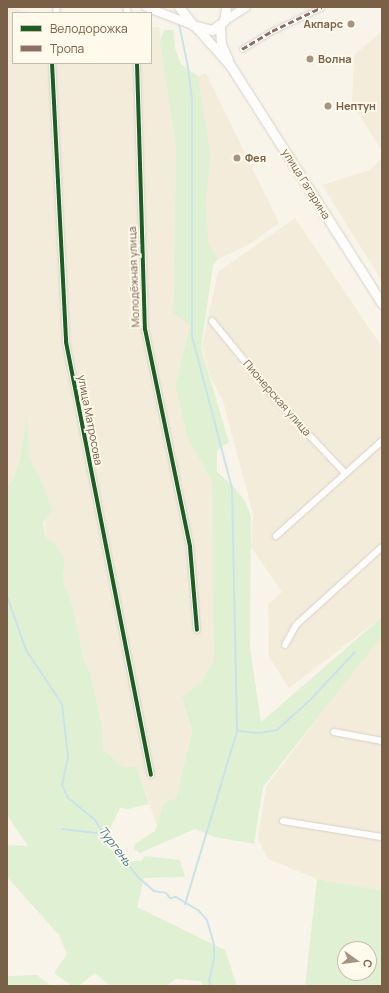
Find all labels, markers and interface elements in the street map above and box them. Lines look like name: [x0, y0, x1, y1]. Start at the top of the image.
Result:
legend: [12, 12, 152, 64]
place label: Акпарс: [304, 17, 343, 31]
marker: Акпарс: [346, 19, 356, 29]
text: Велодорожка: [50, 20, 128, 37]
text: Тропа: [50, 40, 84, 57]
place label: Волна: [318, 52, 352, 66]
marker: Волна: [305, 54, 315, 64]
place label: Нептун: [336, 99, 376, 113]
marker: Нептун: [323, 101, 333, 111]
street label: улица Гагарина: [279, 146, 333, 222]
place label: Фея: [245, 151, 266, 165]
marker: Фея: [232, 153, 242, 163]
street label: Молодёжная улица: [126, 226, 142, 328]
street label: Пионерская улица: [240, 357, 314, 439]
street label: улица Матросова: [75, 374, 105, 466]
water label: Тургень: [95, 823, 135, 869]
north arrow: [337, 941, 377, 981]
text: С: [360, 958, 376, 970]

